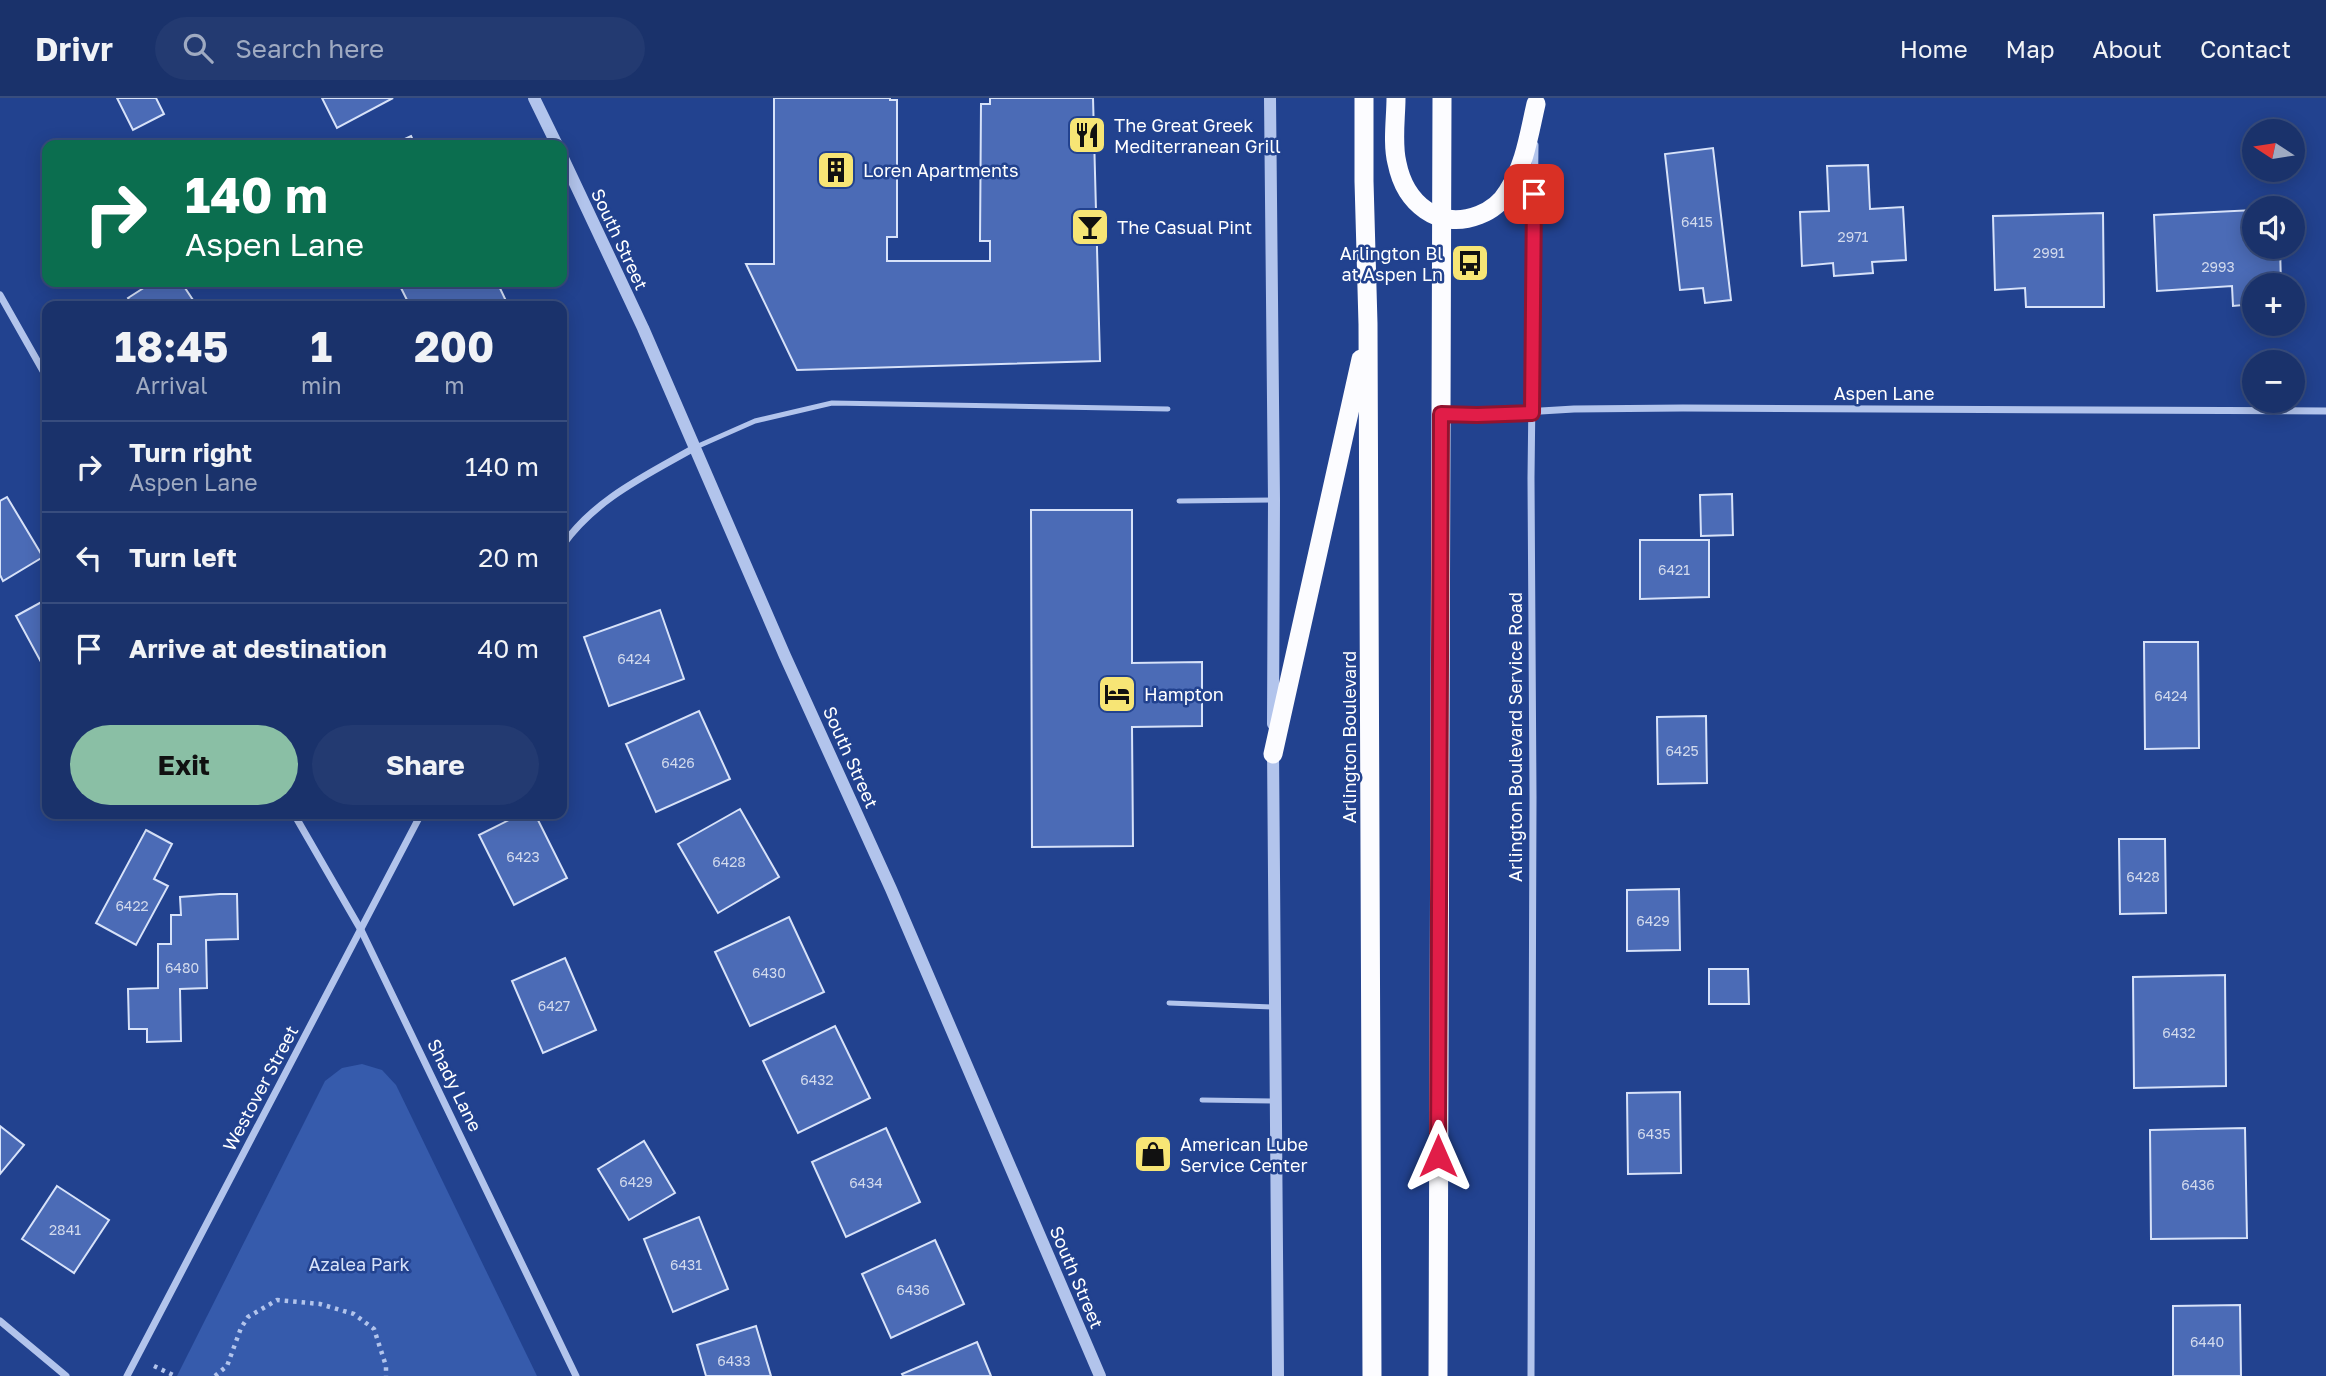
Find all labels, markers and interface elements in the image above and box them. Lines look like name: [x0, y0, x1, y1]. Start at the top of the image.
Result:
search box: [155, 17, 645, 80]
text: Drivr: [35, 29, 113, 68]
icon: search: [179, 29, 217, 67]
text: Search here: [235, 33, 384, 64]
text: Home: [1900, 34, 1968, 63]
text: Map: [2006, 34, 2055, 63]
text: About: [2093, 34, 2162, 63]
text: Contact: [2200, 34, 2291, 63]
restaurant icon: The Great Greek Mediterranean Grill: [1066, 114, 1108, 156]
place label: The Great Greek Mediterranean Grill: [1114, 114, 1281, 157]
north arrow: [2242, 119, 2305, 182]
map controls: [2242, 119, 2305, 413]
building icon: Loren Apartments: [815, 149, 857, 191]
place label: Loren Apartments: [863, 159, 1019, 181]
pin: [1504, 164, 1564, 224]
text: 140 m: [185, 165, 328, 224]
icon: right: [70, 168, 161, 259]
icon: arrive: [1515, 175, 1553, 213]
street label: South Street: [587, 185, 653, 293]
button: sound: [2242, 196, 2305, 259]
bar icon: The Casual Pint: [1069, 206, 1111, 248]
house number: 6415: [1681, 213, 1713, 230]
place label: The Casual Pint: [1117, 216, 1252, 238]
text: Aspen Lane: [185, 225, 364, 263]
house number: 2971: [1838, 228, 1869, 245]
place label: Arlington Bl at Aspen Ln: [1340, 242, 1443, 285]
bus stop icon: Arlington Bl at Aspen Ln: [1449, 242, 1491, 284]
house number: 2991: [2033, 244, 2065, 261]
house number: 2993: [2201, 258, 2235, 275]
button: +: [2242, 273, 2305, 336]
text: 18:45: [115, 321, 228, 371]
text: 1: [310, 321, 332, 371]
text: 200: [414, 321, 494, 371]
button: −: [2242, 350, 2305, 413]
text: Arrival: [135, 371, 208, 399]
text: min: [301, 371, 342, 399]
text: m: [444, 371, 464, 399]
street label: Aspen Lane: [1834, 382, 1934, 404]
text: Turn right: [129, 437, 252, 468]
icon: right: [70, 448, 108, 486]
text: 140 m: [465, 451, 539, 482]
text: Aspen Lane: [129, 468, 258, 496]
icon: left: [70, 539, 108, 577]
text: Turn left: [129, 542, 237, 573]
text: 20 m: [478, 542, 539, 573]
house number: 6421: [1658, 561, 1690, 578]
street label: Arlington Boulevard Service Road: [1504, 592, 1526, 882]
icon: arrive: [70, 630, 108, 668]
text: Arrive at destination: [129, 633, 387, 664]
text: 40 m: [478, 633, 539, 664]
house number: 6424: [617, 650, 651, 667]
street label: Arlington Boulevard: [1338, 651, 1360, 823]
hotel icon: Hampton: [1096, 673, 1138, 715]
place label: Hampton: [1144, 683, 1224, 705]
house number: 6424: [2154, 687, 2188, 704]
street label: South Street: [819, 703, 883, 811]
button: Exit: [70, 725, 298, 805]
button: Share: [312, 725, 539, 805]
house number: 6425: [1665, 742, 1699, 759]
house number: 6426: [661, 754, 695, 771]
house number: 6423: [506, 848, 540, 865]
house number: 6428: [712, 853, 746, 870]
house number: 6428: [2126, 868, 2160, 885]
house number: 6422: [115, 897, 149, 914]
house number: 6429: [1636, 912, 1670, 929]
house number: 6480: [165, 959, 199, 976]
house number: 6430: [752, 964, 786, 981]
house number: 6427: [538, 997, 570, 1014]
street label: Westover Street: [218, 1021, 302, 1155]
house number: 6432: [2162, 1024, 2196, 1041]
street label: Shady Lane: [423, 1035, 487, 1135]
house number: 6432: [800, 1071, 834, 1088]
position arrow: [1401, 1119, 1475, 1193]
house number: 6435: [1637, 1125, 1671, 1142]
shop icon: American Lube Service Center: [1132, 1133, 1174, 1175]
place label: American Lube Service Center: [1180, 1133, 1308, 1176]
house number: 6429: [619, 1173, 653, 1190]
house number: 6434: [849, 1174, 883, 1191]
house number: 6436: [2181, 1176, 2215, 1193]
house number: 2841: [49, 1221, 81, 1238]
street label: South Street: [1046, 1222, 1108, 1332]
park label: Azalea Park: [308, 1253, 410, 1275]
house number: 6431: [670, 1256, 702, 1273]
house number: 6436: [896, 1281, 930, 1298]
house number: 6440: [2190, 1333, 2224, 1350]
house number: 6433: [717, 1352, 751, 1369]

